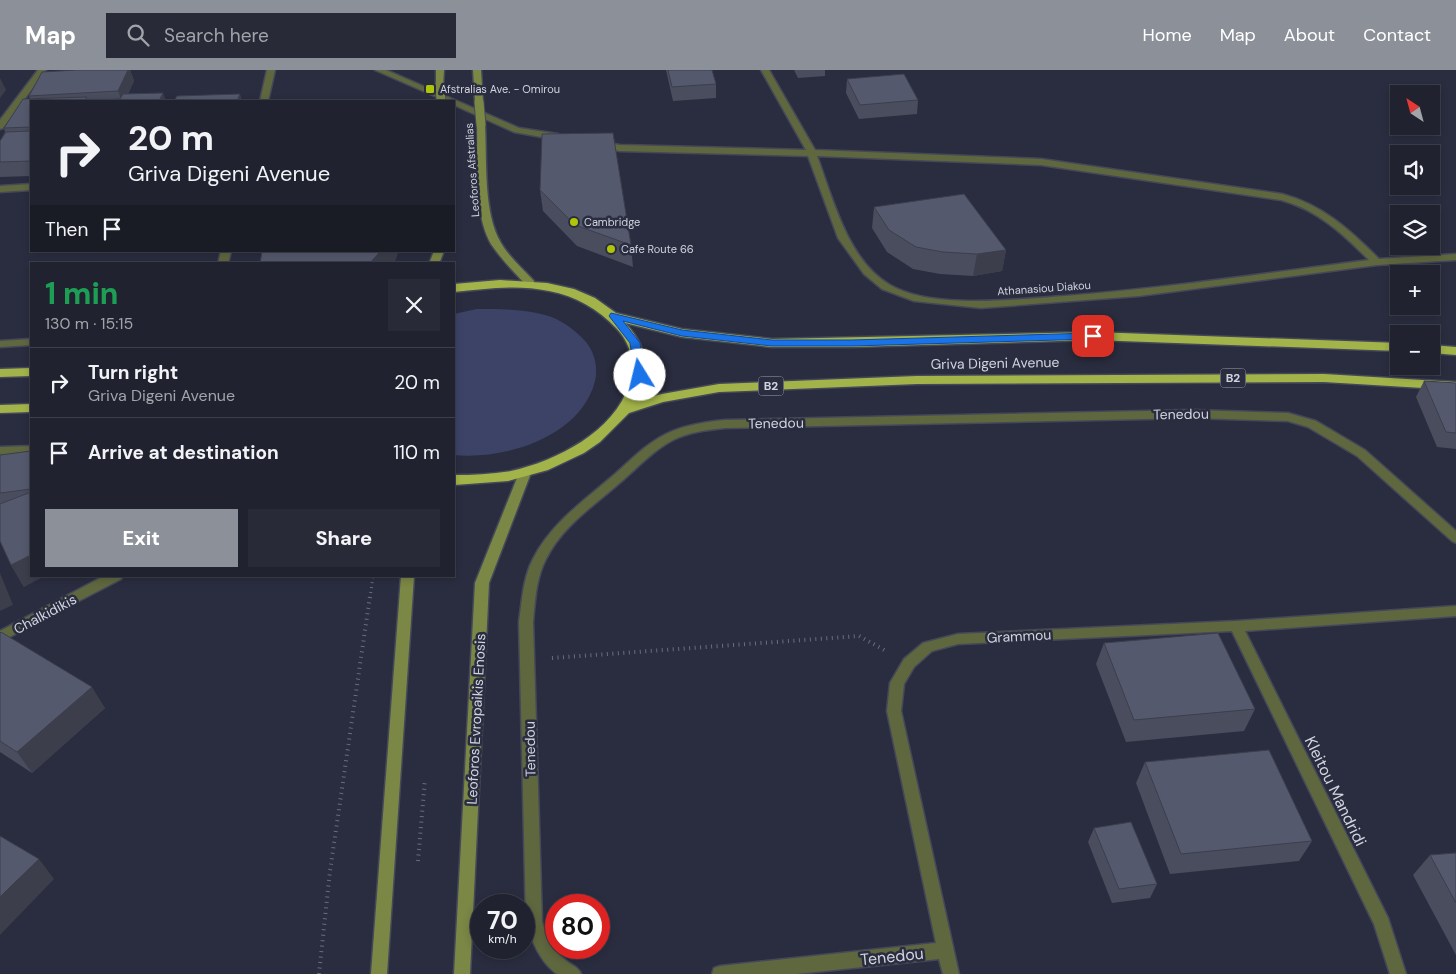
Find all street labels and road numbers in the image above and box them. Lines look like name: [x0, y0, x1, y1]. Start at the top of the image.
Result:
street label: Leoforos Afstralias: [462, 123, 482, 217]
street label: Athanasiou Diakou: [997, 278, 1091, 298]
street label: Griva Digeni Avenue: [931, 353, 1060, 373]
road number: B2: [1220, 368, 1246, 388]
road number: B2: [758, 376, 784, 396]
street label: Tenedou: [1153, 405, 1209, 423]
street label: Tenedou: [748, 414, 804, 432]
street label: Chalkidikis: [10, 590, 80, 638]
street label: Grammou: [986, 625, 1052, 647]
street label: Leoforos Evropaikis Enosis: [463, 633, 489, 805]
street label: Tenedou: [521, 721, 539, 777]
street label: Kleitou Mandridi: [1300, 733, 1371, 850]
street label: Tenedou: [859, 943, 925, 970]

